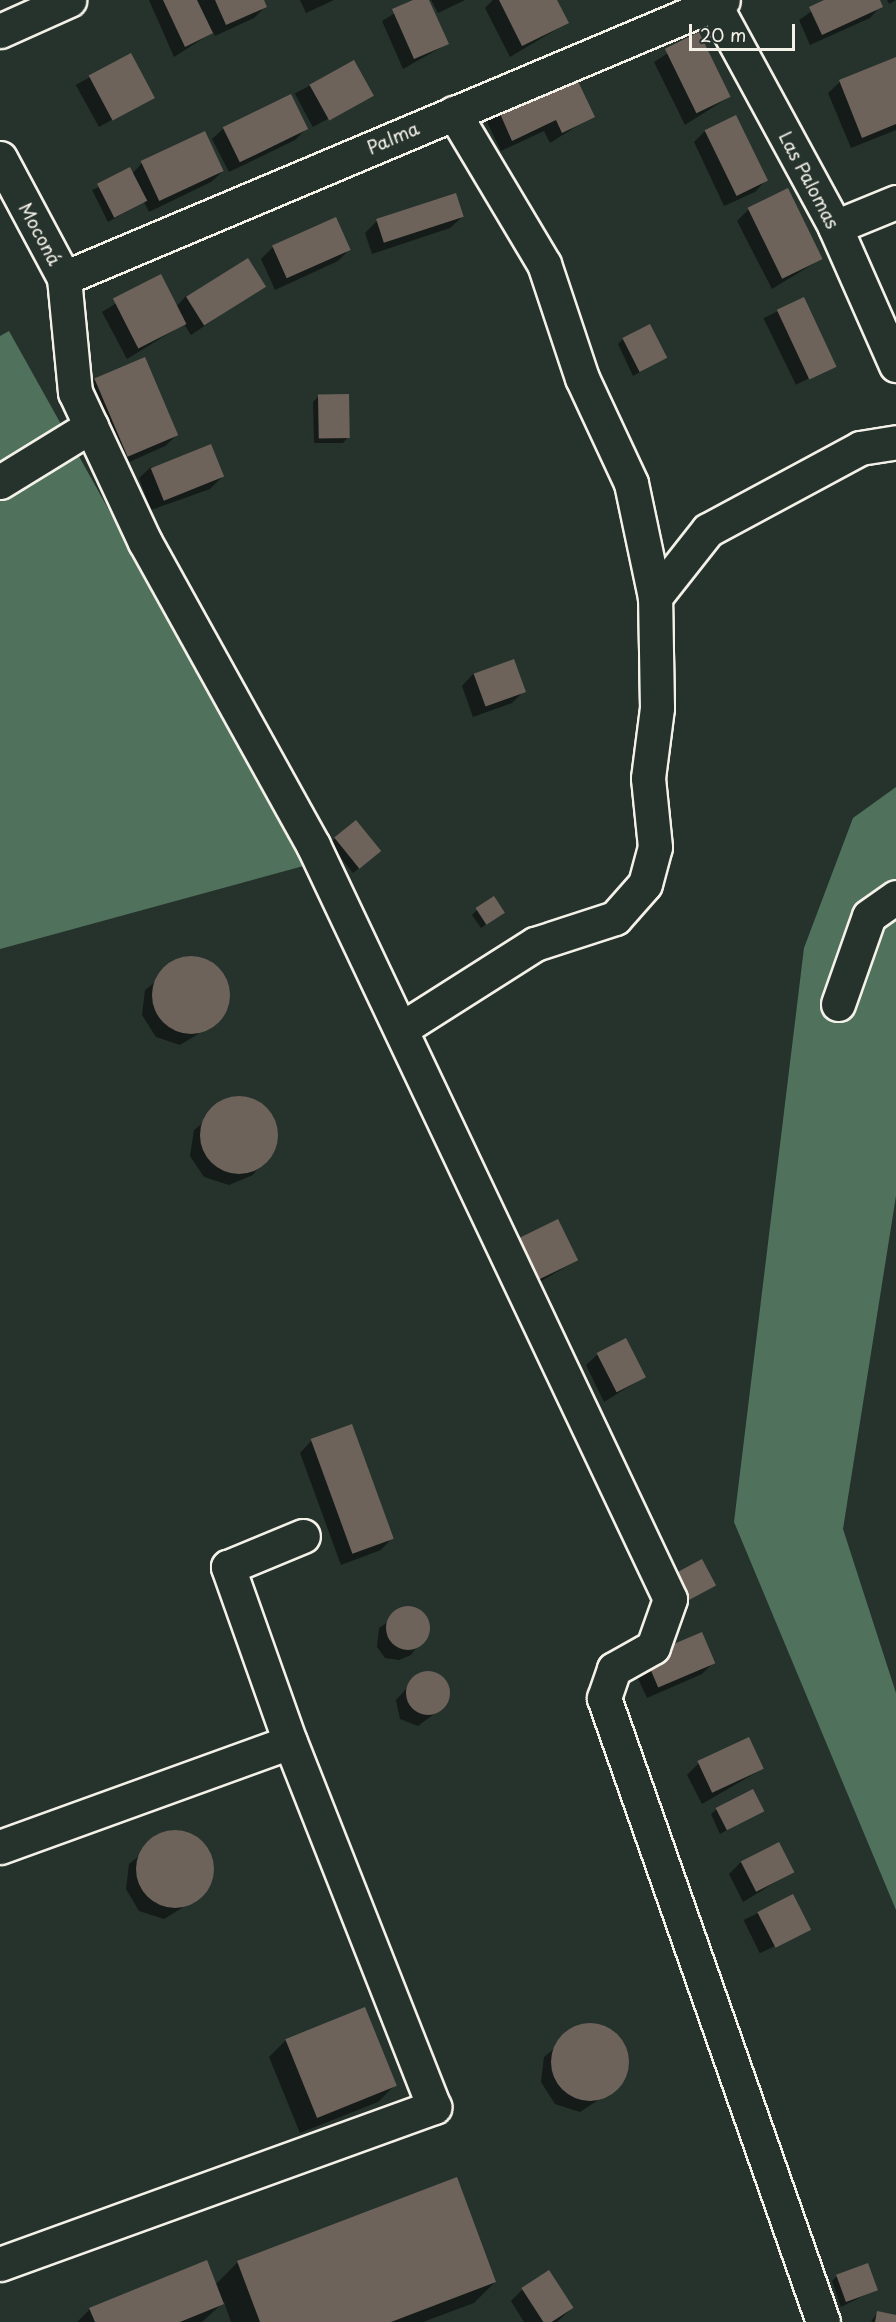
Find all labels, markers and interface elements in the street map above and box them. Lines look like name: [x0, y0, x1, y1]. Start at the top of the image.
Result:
scale bar: [692, 12, 798, 50]
text: 20 m: [700, 21, 746, 48]
street label: Palma: [364, 117, 422, 159]
street label: Las Palomas: [774, 127, 844, 233]
street label: Moconá: [15, 199, 65, 269]

